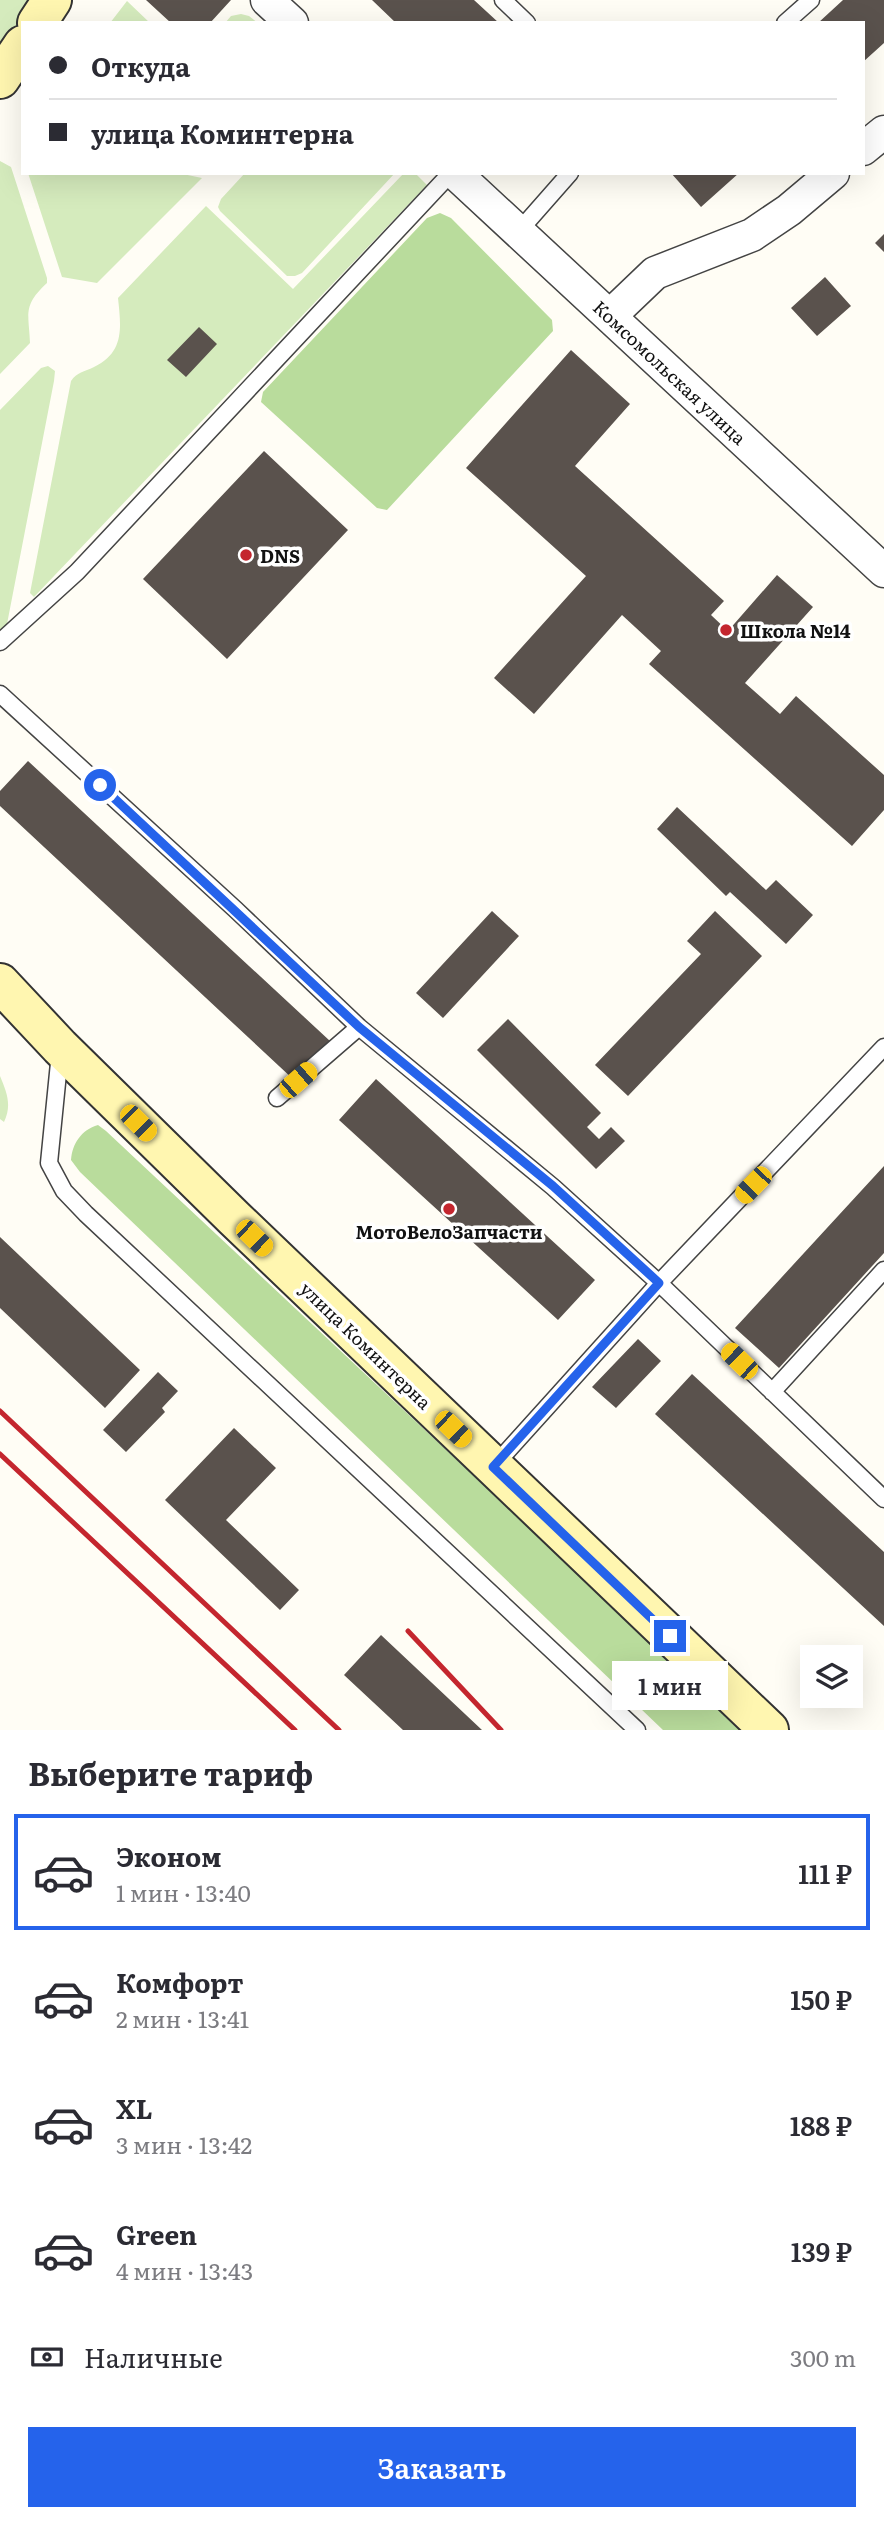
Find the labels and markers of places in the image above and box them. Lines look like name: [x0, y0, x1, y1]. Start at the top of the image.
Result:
place label: DNS: [260, 542, 300, 569]
marker: DNS: [238, 547, 254, 563]
place label: Школа №14: [740, 617, 851, 644]
marker: Школа №14: [718, 622, 734, 638]
marker: МотоВелоЗапчасти: [441, 1201, 457, 1217]
place label: МотоВелоЗапчасти: [355, 1218, 543, 1245]

